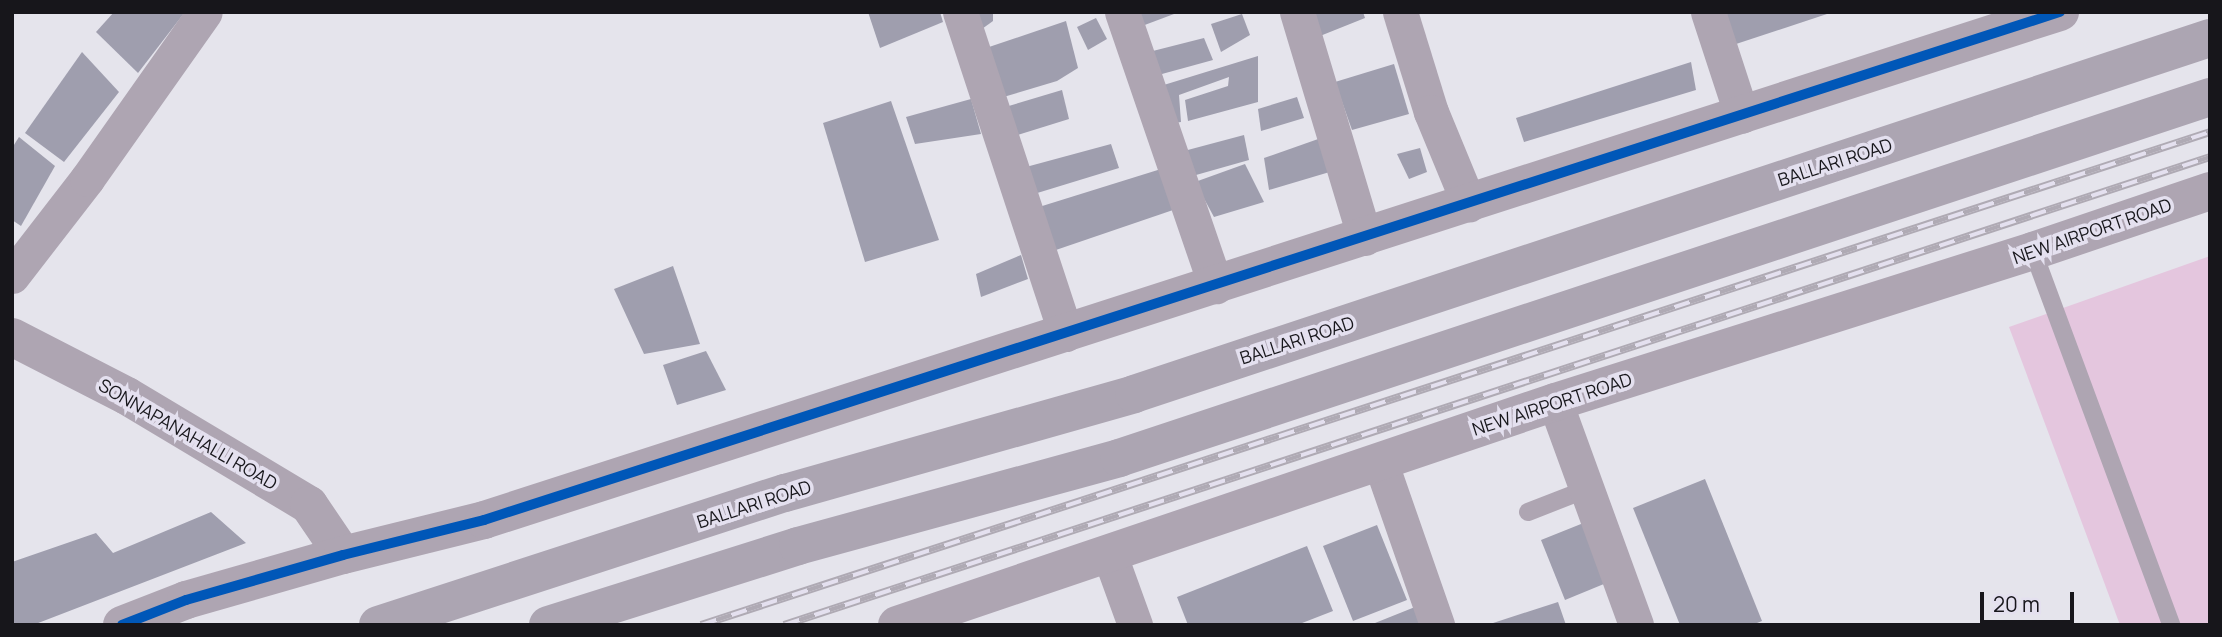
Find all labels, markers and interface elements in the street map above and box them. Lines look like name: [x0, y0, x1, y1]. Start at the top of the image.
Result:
street label: BALLARI ROAD: [1775, 133, 1895, 191]
street label: NEW AIRPORT ROAD: [2010, 194, 2174, 268]
street label: BALLARI ROAD: [1237, 311, 1357, 369]
street label: NEW AIRPORT ROAD: [1469, 368, 1635, 440]
street label: SONNAPANAHALLI ROAD: [95, 374, 281, 494]
street label: BALLARI ROAD: [694, 475, 814, 533]
scale bar: [1984, 578, 2078, 622]
text: 20 m: [1993, 590, 2040, 618]

